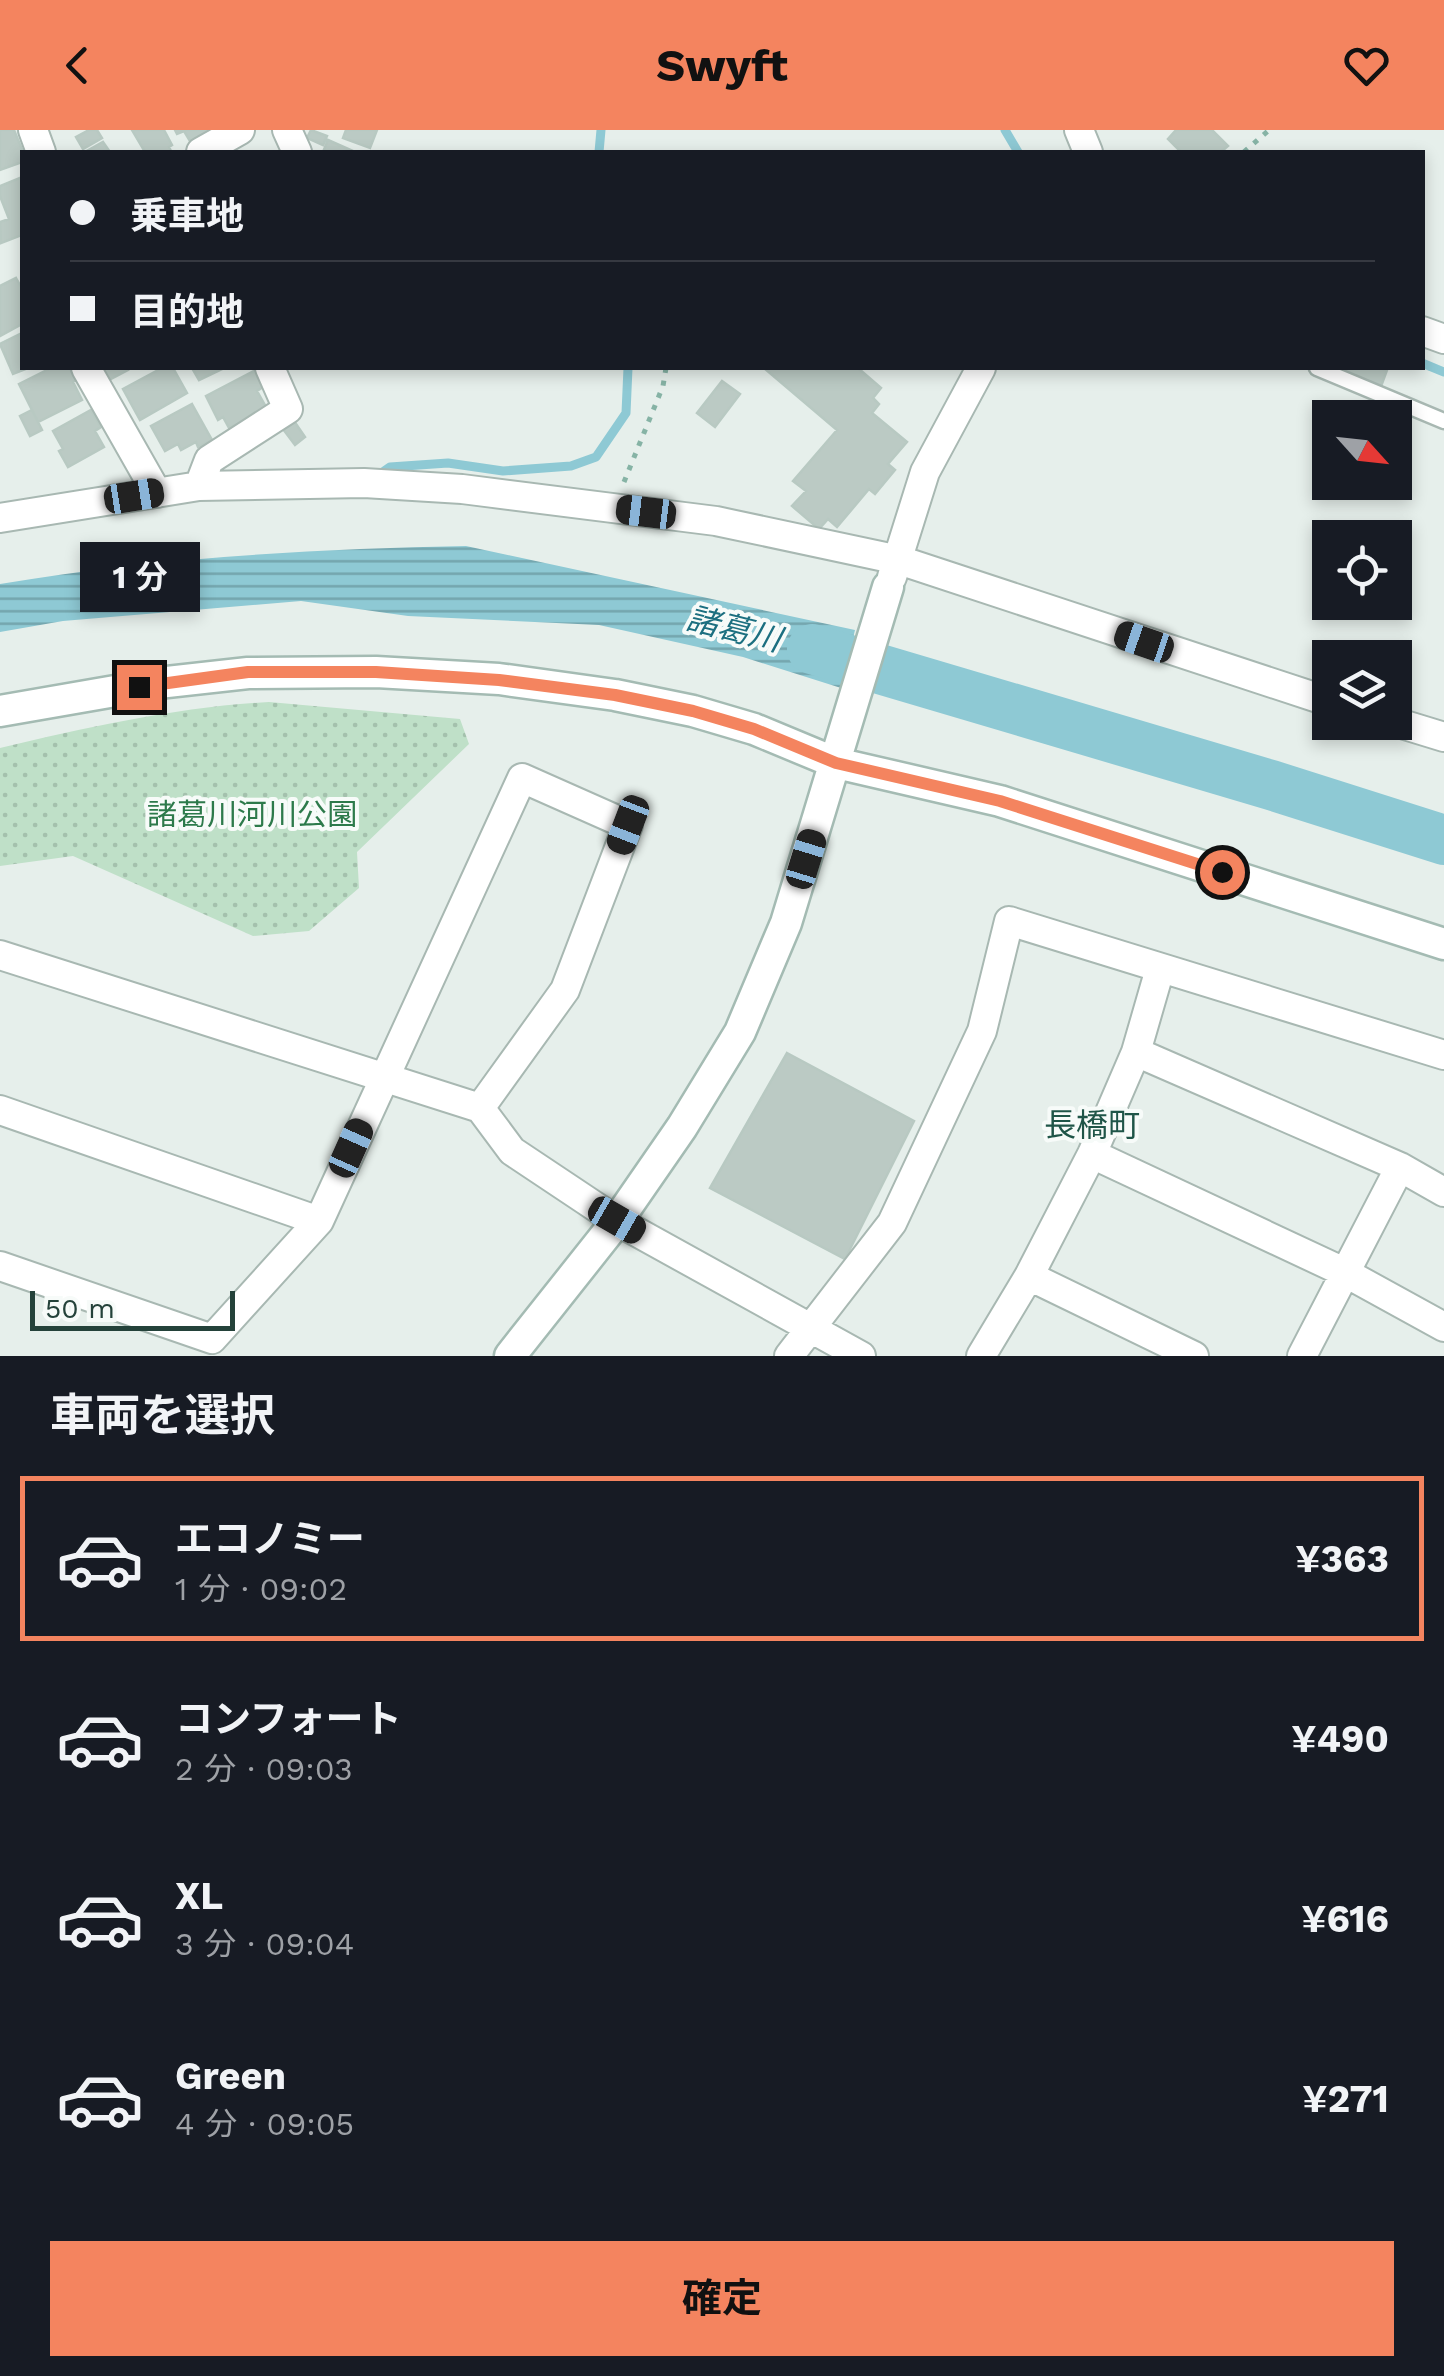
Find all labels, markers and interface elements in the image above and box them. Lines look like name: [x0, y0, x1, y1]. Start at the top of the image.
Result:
icon: back: [50, 38, 105, 93]
icon: heart: [1339, 38, 1394, 93]
text: Swyft: [656, 39, 788, 92]
text: 乗車地: [130, 194, 244, 238]
text: 目的地: [130, 290, 244, 334]
north arrow: [1312, 400, 1412, 500]
map controls: [1312, 400, 1412, 740]
car: [102, 476, 166, 516]
car: [614, 493, 678, 531]
button: locate: [1312, 520, 1412, 620]
callout: 1 分: [79, 542, 199, 612]
text: 1 分: [113, 558, 167, 596]
water label: 諸葛川: [683, 599, 788, 660]
car: [1111, 618, 1177, 666]
button: layers: [1312, 640, 1412, 740]
route end: [117, 665, 162, 710]
car: [603, 792, 653, 858]
park label: 諸葛川河川公園: [147, 797, 357, 832]
car: [783, 826, 829, 892]
route start: [1200, 850, 1245, 895]
district label: 長橋町: [1044, 1106, 1140, 1144]
car: [325, 1114, 377, 1182]
car: [584, 1192, 650, 1248]
scale bar: [30, 1286, 235, 1330]
text: 50 m: [45, 1292, 115, 1325]
text: 車両を選択: [50, 1389, 275, 1442]
icon: car: [55, 1514, 145, 1604]
text: エコノミー: [175, 1517, 365, 1561]
text: ¥363: [1295, 1537, 1389, 1581]
text: 1 分 · 09:02: [175, 1570, 347, 1608]
icon: car: [55, 1694, 145, 1784]
text: コンフォート: [175, 1697, 402, 1741]
text: ¥490: [1291, 1717, 1389, 1761]
text: 2 分 · 09:03: [175, 1750, 353, 1788]
icon: car: [55, 1874, 145, 1964]
text: XL: [175, 1874, 223, 1918]
text: ¥616: [1301, 1897, 1389, 1941]
text: 3 分 · 09:04: [175, 1925, 354, 1963]
icon: car: [55, 2054, 145, 2144]
text: Green: [175, 2054, 286, 2098]
text: ¥271: [1302, 2077, 1389, 2121]
text: 4 分 · 09:05: [175, 2105, 354, 2143]
button: 確定: [50, 2241, 1394, 2356]

